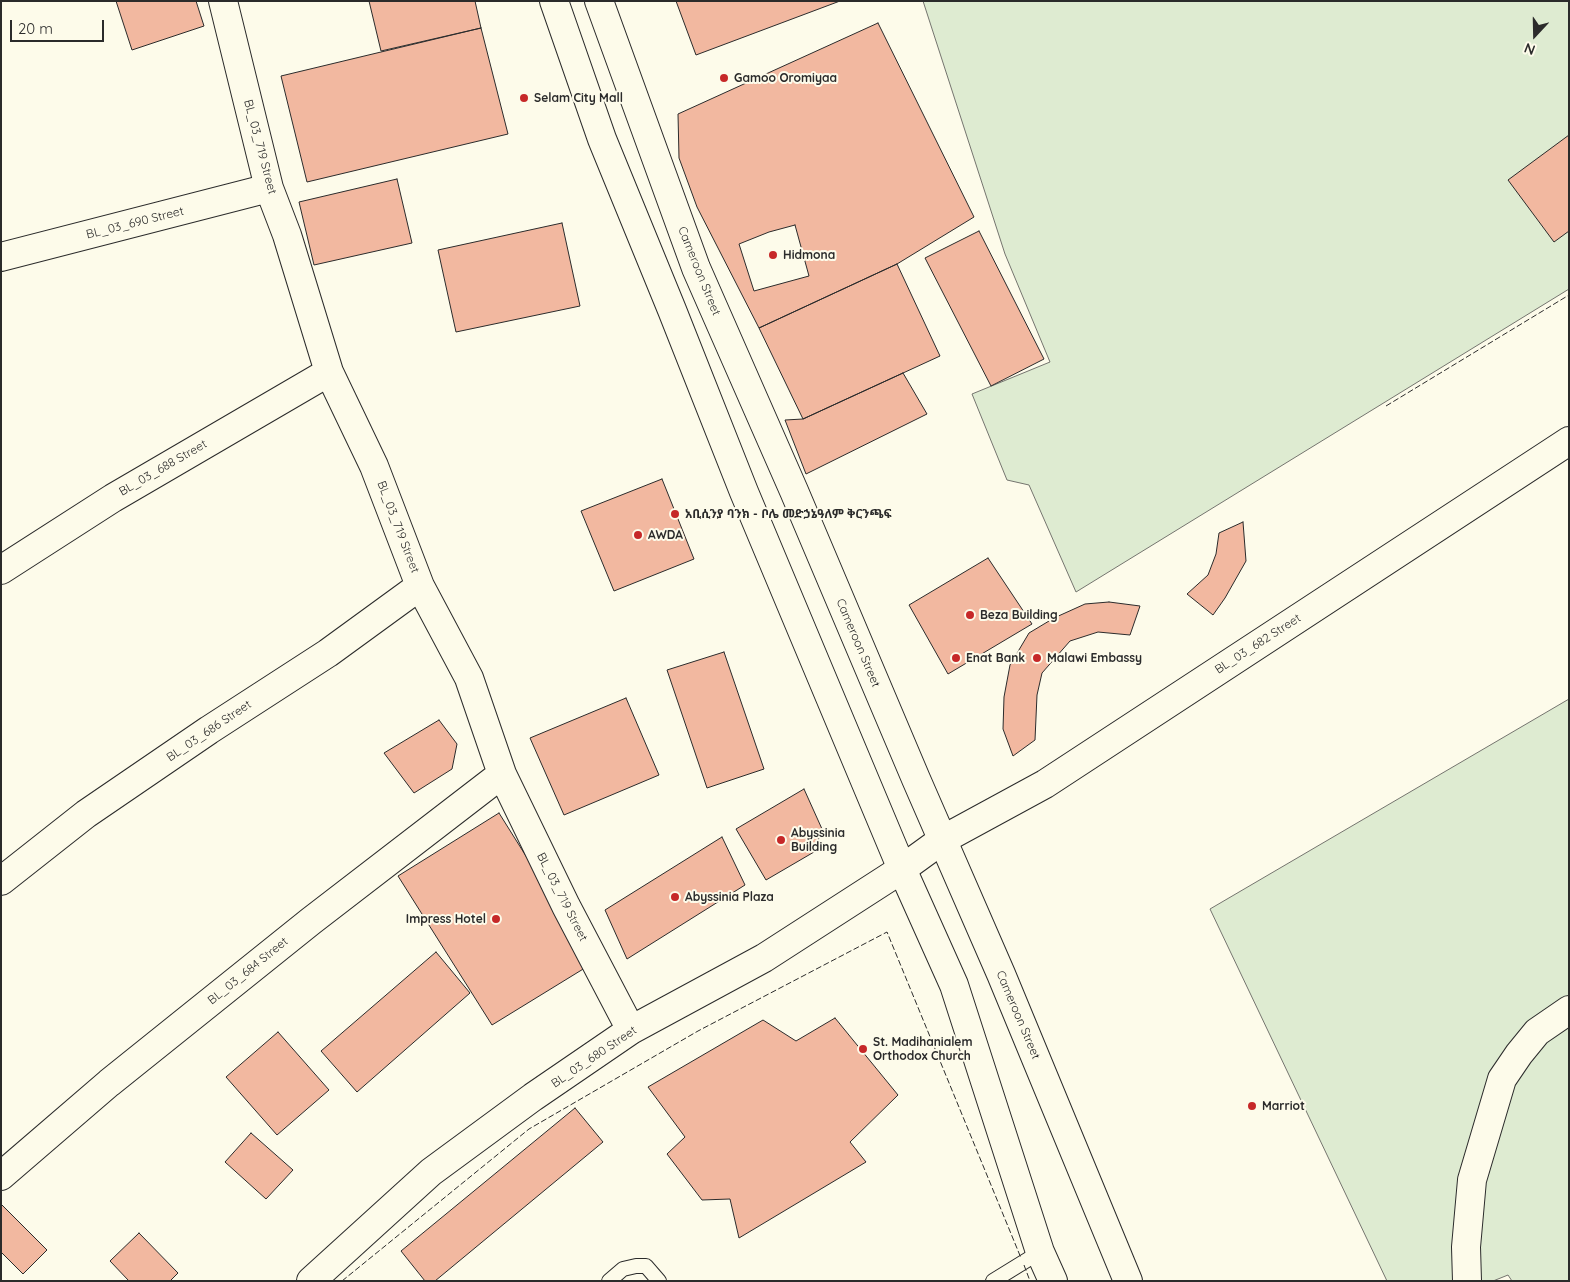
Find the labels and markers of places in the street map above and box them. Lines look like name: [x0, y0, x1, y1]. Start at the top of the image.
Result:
place label: Gamoo Oromiyaa: [734, 71, 837, 85]
marker: Gamoo Oromiyaa: [718, 72, 730, 84]
place label: Selam City Mall: [534, 91, 623, 105]
marker: Selam City Mall: [518, 92, 530, 104]
place label: Hidmona: [783, 248, 835, 262]
marker: Hidmona: [767, 249, 779, 261]
place label: አቢሲንያ ባንክ - ቦሌ መድኃኔዓለም ቅርንጫፍ: [685, 507, 892, 521]
marker: አቢሲንያ ባንክ - ቦሌ መድኃኔዓለም ቅርንጫፍ: [669, 508, 681, 520]
place label: AWDA: [648, 528, 683, 542]
marker: AWDA: [632, 529, 644, 541]
place label: Beza Building: [980, 608, 1058, 622]
marker: Beza Building: [964, 609, 976, 621]
place label: Enat Bank: [966, 651, 1025, 665]
place label: Malawi Embassy: [1047, 651, 1142, 665]
marker: Enat Bank: [950, 652, 962, 664]
marker: Malawi Embassy: [1031, 652, 1043, 664]
place label: Abyssinia Building: [791, 826, 845, 854]
marker: Abyssinia Building: [775, 834, 787, 846]
place label: Abyssinia Plaza: [685, 890, 774, 904]
marker: Abyssinia Plaza: [669, 891, 681, 903]
place label: Impress Hotel: [406, 912, 486, 926]
marker: Impress Hotel: [490, 913, 502, 925]
place label: St. Madihanialem Orthodox Church: [873, 1035, 973, 1063]
marker: St. Madihanialem Orthodox Church: [857, 1043, 869, 1055]
place label: Marriot: [1262, 1099, 1305, 1113]
marker: Marriot: [1246, 1100, 1258, 1112]

